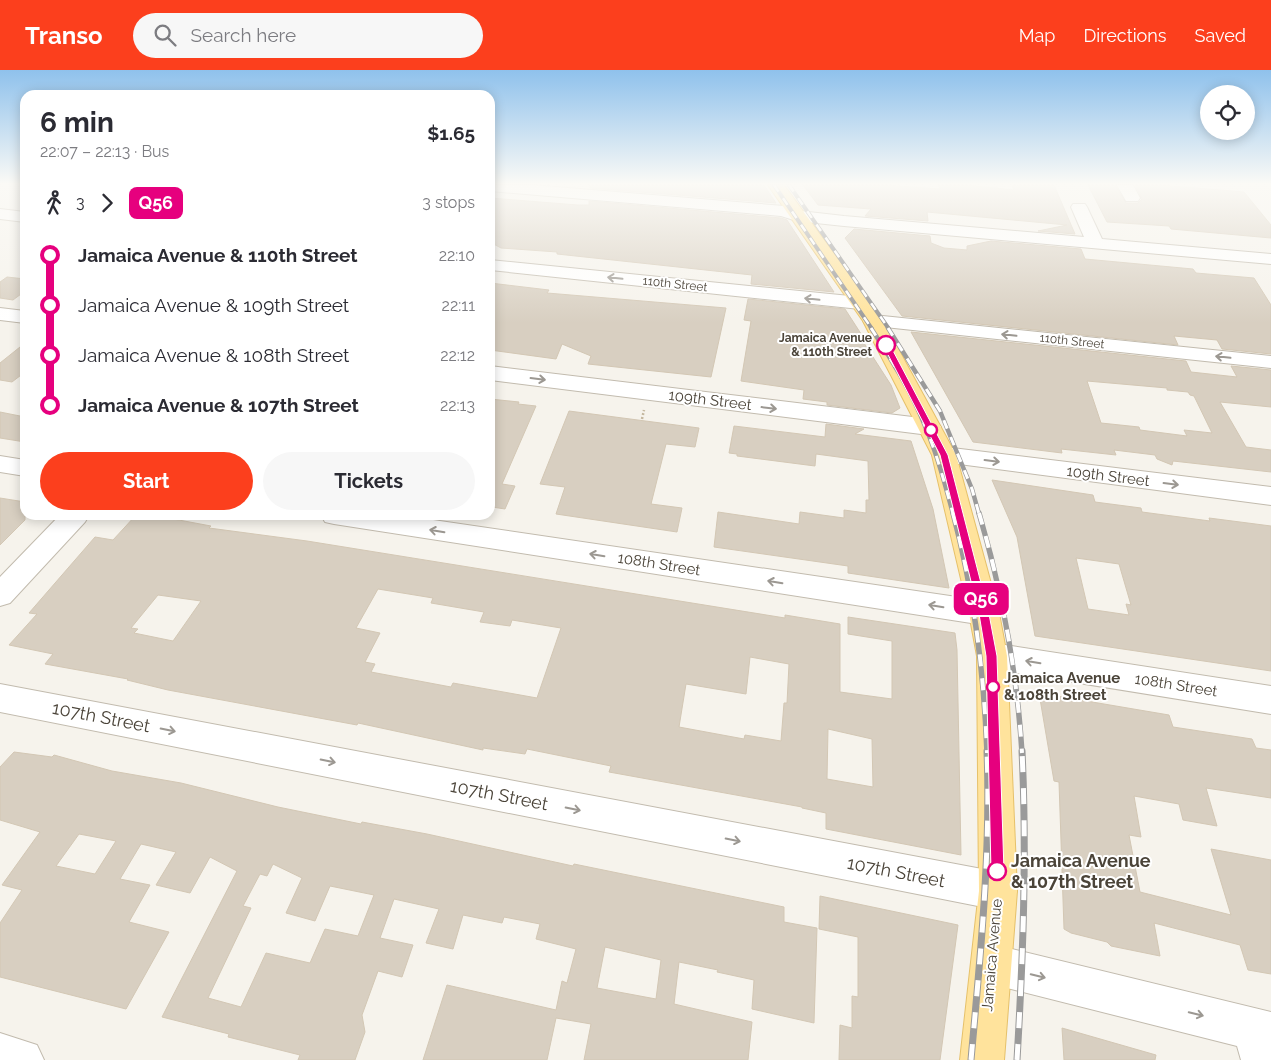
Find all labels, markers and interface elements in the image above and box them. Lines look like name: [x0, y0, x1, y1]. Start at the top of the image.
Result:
search box: [133, 13, 483, 58]
text: Transo: [25, 21, 103, 50]
icon: search: [151, 21, 179, 49]
text: Search here: [191, 24, 296, 46]
text: Map: [1019, 25, 1055, 46]
text: Directions: [1083, 25, 1167, 46]
text: Saved: [1195, 25, 1246, 46]
map controls: [1200, 85, 1255, 140]
button: locate: [1200, 85, 1255, 140]
text: 6 min: [40, 106, 114, 139]
text: $1.65: [427, 122, 475, 144]
text: 22:07 – 22:13 · Bus: [40, 142, 169, 161]
icon: walk: [40, 189, 68, 217]
icon: forward: [93, 189, 121, 217]
text: Q56: [139, 192, 173, 213]
text: 3: [76, 193, 85, 212]
text: 3 stops: [422, 193, 475, 212]
text: Jamaica Avenue & 110th Street: [78, 244, 358, 266]
text: 22:10: [439, 246, 475, 265]
one-way arrow: [608, 273, 624, 283]
street label: 110th Street: [642, 274, 708, 294]
text: Jamaica Avenue & 109th Street: [78, 294, 349, 316]
one-way arrow: [804, 294, 820, 303]
text: 22:11: [442, 296, 475, 315]
one-way arrow: [1001, 330, 1017, 340]
place label: Jamaica Avenue & 110th Street: [779, 331, 872, 359]
street label: 110th Street: [1039, 331, 1105, 351]
marker: Jamaica Avenue & 110th Street: [876, 335, 896, 355]
text: Jamaica Avenue & 108th Street: [78, 344, 349, 366]
text: 22:12: [440, 346, 475, 365]
one-way arrow: [1215, 352, 1231, 362]
one-way arrow: [530, 374, 546, 384]
street label: 109th Street: [667, 386, 753, 414]
text: Jamaica Avenue & 107th Street: [78, 394, 359, 416]
text: 22:13: [440, 396, 475, 415]
one-way arrow: [761, 403, 777, 413]
unlabelled marker: [924, 423, 938, 437]
button: Start: [40, 452, 253, 510]
button: Tickets: [263, 452, 475, 510]
one-way arrow: [984, 456, 1000, 466]
street label: 109th Street: [1065, 462, 1151, 490]
one-way arrow: [1163, 479, 1179, 489]
one-way arrow: [429, 525, 445, 535]
street label: 108th Street: [616, 549, 702, 579]
one-way arrow: [590, 550, 606, 560]
one-way arrow: [768, 577, 784, 587]
line badge: Q56: [952, 583, 1010, 615]
text: Q56: [964, 588, 998, 609]
one-way arrow: [928, 601, 944, 611]
one-way arrow: [1025, 657, 1041, 667]
place label: Jamaica Avenue & 108th Street: [1004, 669, 1120, 704]
street label: 108th Street: [1133, 670, 1219, 700]
marker: Jamaica Avenue & 108th Street: [986, 680, 1000, 694]
street label: 107th Street: [50, 697, 152, 736]
one-way arrow: [160, 726, 176, 736]
one-way arrow: [319, 757, 335, 767]
street label: 107th Street: [448, 775, 550, 814]
one-way arrow: [565, 805, 581, 814]
one-way arrow: [724, 836, 740, 845]
place label: Jamaica Avenue & 107th Street: [1011, 850, 1151, 892]
street label: 107th Street: [845, 852, 947, 891]
marker: Jamaica Avenue & 107th Street: [987, 861, 1007, 881]
street label: Jamaica Avenue: [978, 898, 1006, 1012]
one-way arrow: [1030, 972, 1046, 981]
one-way arrow: [1188, 1010, 1204, 1020]

